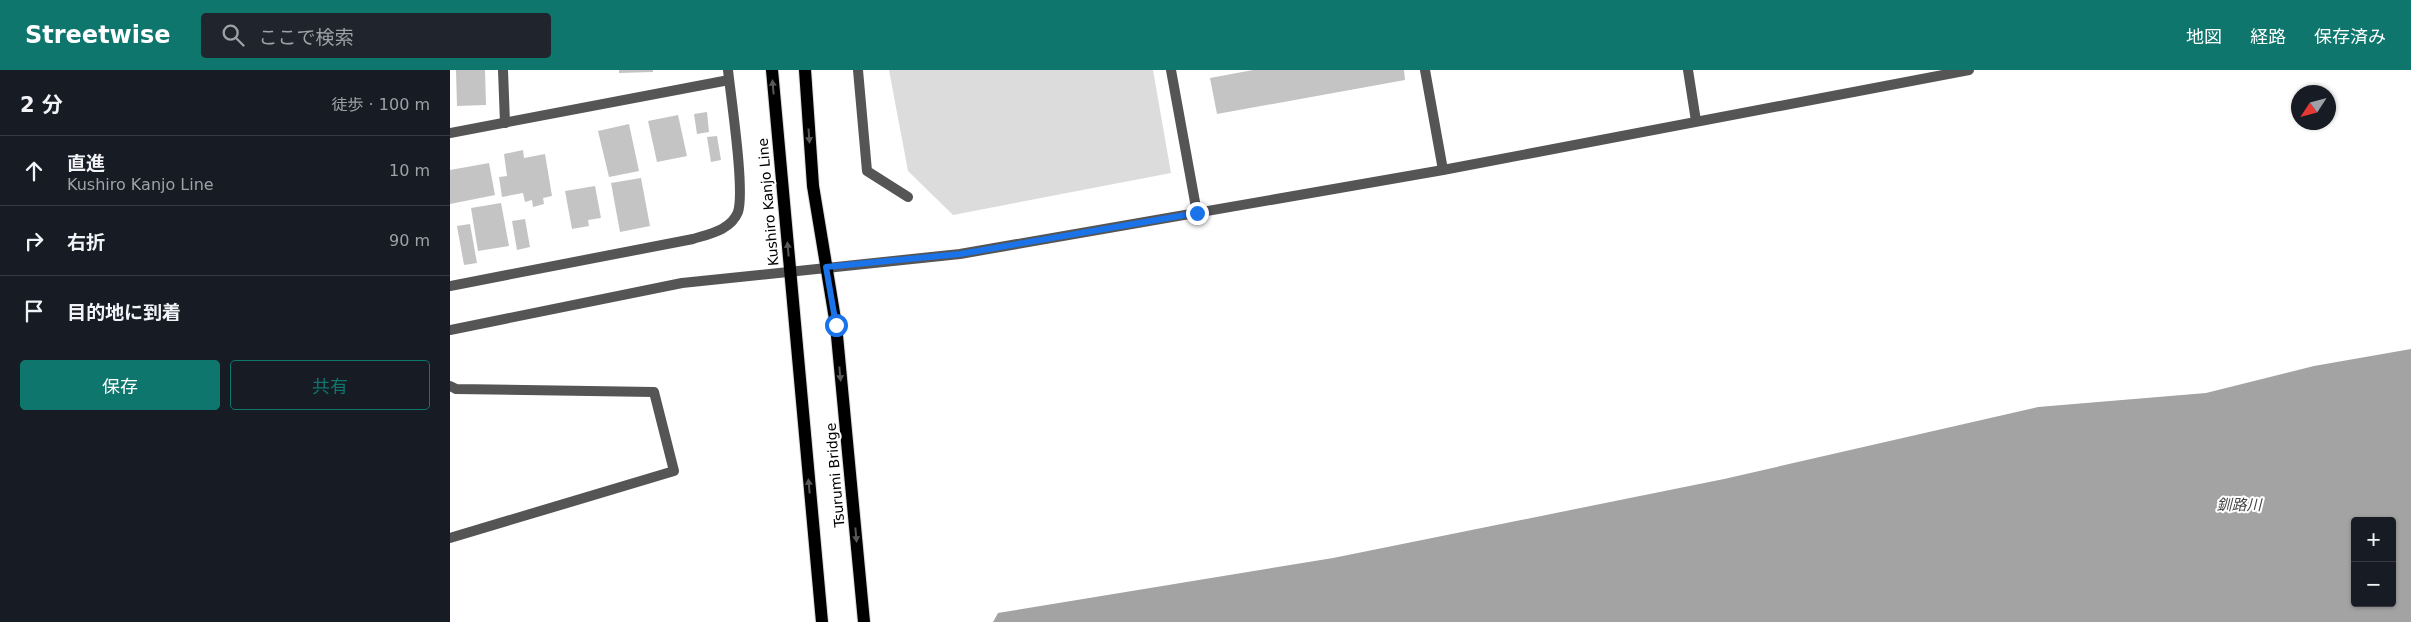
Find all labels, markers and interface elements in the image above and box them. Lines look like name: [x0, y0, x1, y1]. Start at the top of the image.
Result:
search box: [201, 13, 551, 58]
text: Streetwise: [25, 21, 171, 49]
icon: search: [219, 21, 247, 49]
text: ここで検索: [259, 26, 354, 48]
text: 地図: [2186, 26, 2222, 47]
text: 経路: [2250, 26, 2286, 47]
text: 保存済み: [2314, 26, 2386, 47]
one-way arrow: [769, 79, 777, 95]
north arrow: [2291, 85, 2336, 130]
text: 2 分: [20, 93, 63, 117]
text: 徒歩 · 100 m: [332, 95, 430, 114]
one-way arrow: [806, 128, 814, 144]
street label: Kushiro Kanjo Line: [754, 137, 782, 267]
text: 直進: [67, 152, 105, 174]
icon: ahead: [20, 157, 48, 185]
text: 10 m: [389, 161, 430, 180]
text: Kushiro Kanjo Line: [67, 175, 214, 194]
route end: [1186, 202, 1209, 225]
icon: right: [20, 227, 48, 255]
text: 右折: [67, 231, 105, 253]
text: 90 m: [389, 231, 430, 250]
one-way arrow: [783, 241, 791, 257]
icon: arrive: [20, 297, 48, 325]
text: 目的地に到着: [67, 301, 181, 323]
route start: [825, 314, 848, 337]
button: 保存: [20, 360, 220, 410]
button: 共有: [230, 360, 430, 410]
one-way arrow: [837, 366, 845, 382]
street label: Tsurumi Bridge: [822, 422, 848, 529]
one-way arrow: [805, 478, 813, 494]
water label: 釧路川: [2216, 496, 2263, 514]
map controls: [2351, 517, 2396, 607]
button: +: [2351, 517, 2396, 562]
one-way arrow: [852, 528, 860, 544]
button: −: [2351, 562, 2396, 607]

